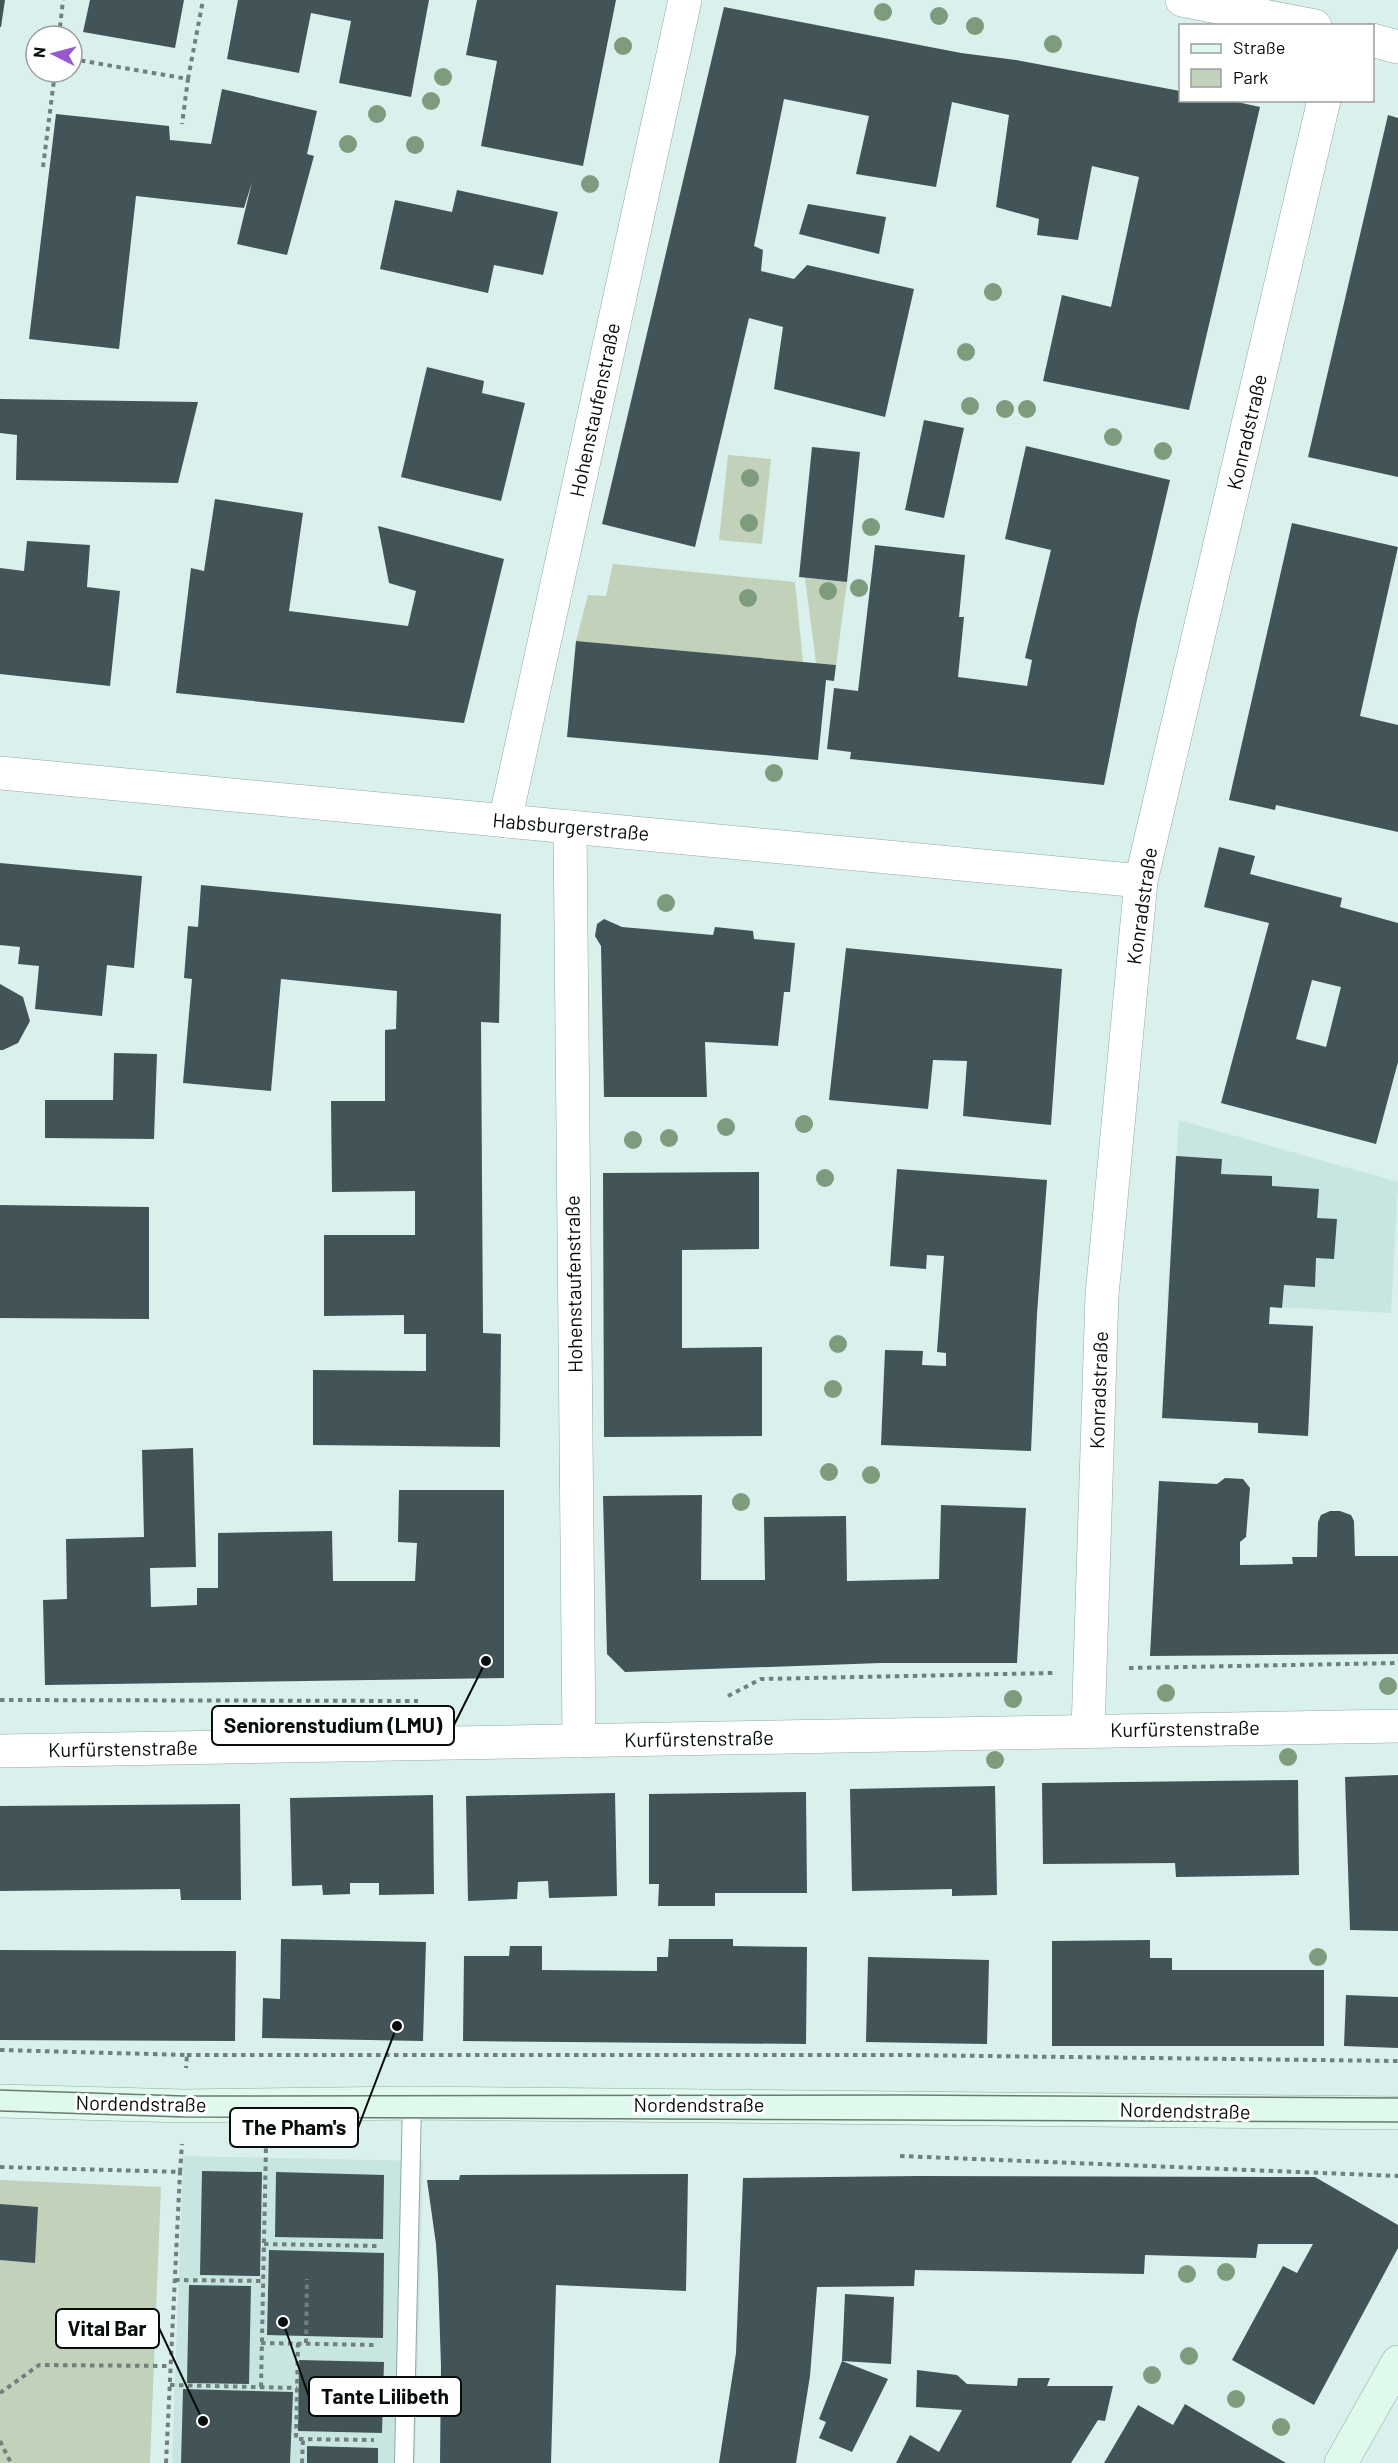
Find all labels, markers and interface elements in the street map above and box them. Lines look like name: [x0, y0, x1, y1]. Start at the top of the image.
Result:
north arrow: [24, 24, 84, 84]
legend: [1179, 24, 1374, 102]
text: Straße: [1233, 36, 1285, 58]
text: N: [29, 46, 49, 59]
text: Park: [1233, 66, 1268, 88]
street label: Hohenstaufenstraße: [564, 320, 624, 499]
street label: Konradstraße: [1221, 372, 1271, 492]
street label: Habsburgerstraße: [492, 807, 650, 845]
street label: Konradstraße: [1121, 846, 1161, 966]
street label: Hohenstaufenstraße: [559, 1195, 587, 1373]
street label: Konradstraße: [1084, 1331, 1112, 1449]
callout: Seniorenstudium (LMU): [212, 1706, 454, 1745]
text: Seniorenstudium (LMU): [224, 1712, 443, 1737]
street label: Kurfürstenstraße: [1110, 1715, 1260, 1741]
street label: Kurfürstenstraße: [624, 1725, 774, 1751]
street label: Kurfürstenstraße: [48, 1735, 198, 1761]
street label: Nordendstraße: [75, 2090, 207, 2116]
street label: Nordendstraße: [634, 2092, 764, 2116]
street label: Nordendstraße: [1119, 2097, 1251, 2123]
callout: The Pham's: [230, 2108, 358, 2147]
text: The Pham's: [242, 2114, 346, 2139]
callout: Vital Bar: [56, 2309, 159, 2348]
text: Vital Bar: [68, 2315, 146, 2340]
callout: Tante Lilibeth: [309, 2377, 461, 2416]
text: Tante Lilibeth: [321, 2383, 449, 2408]

